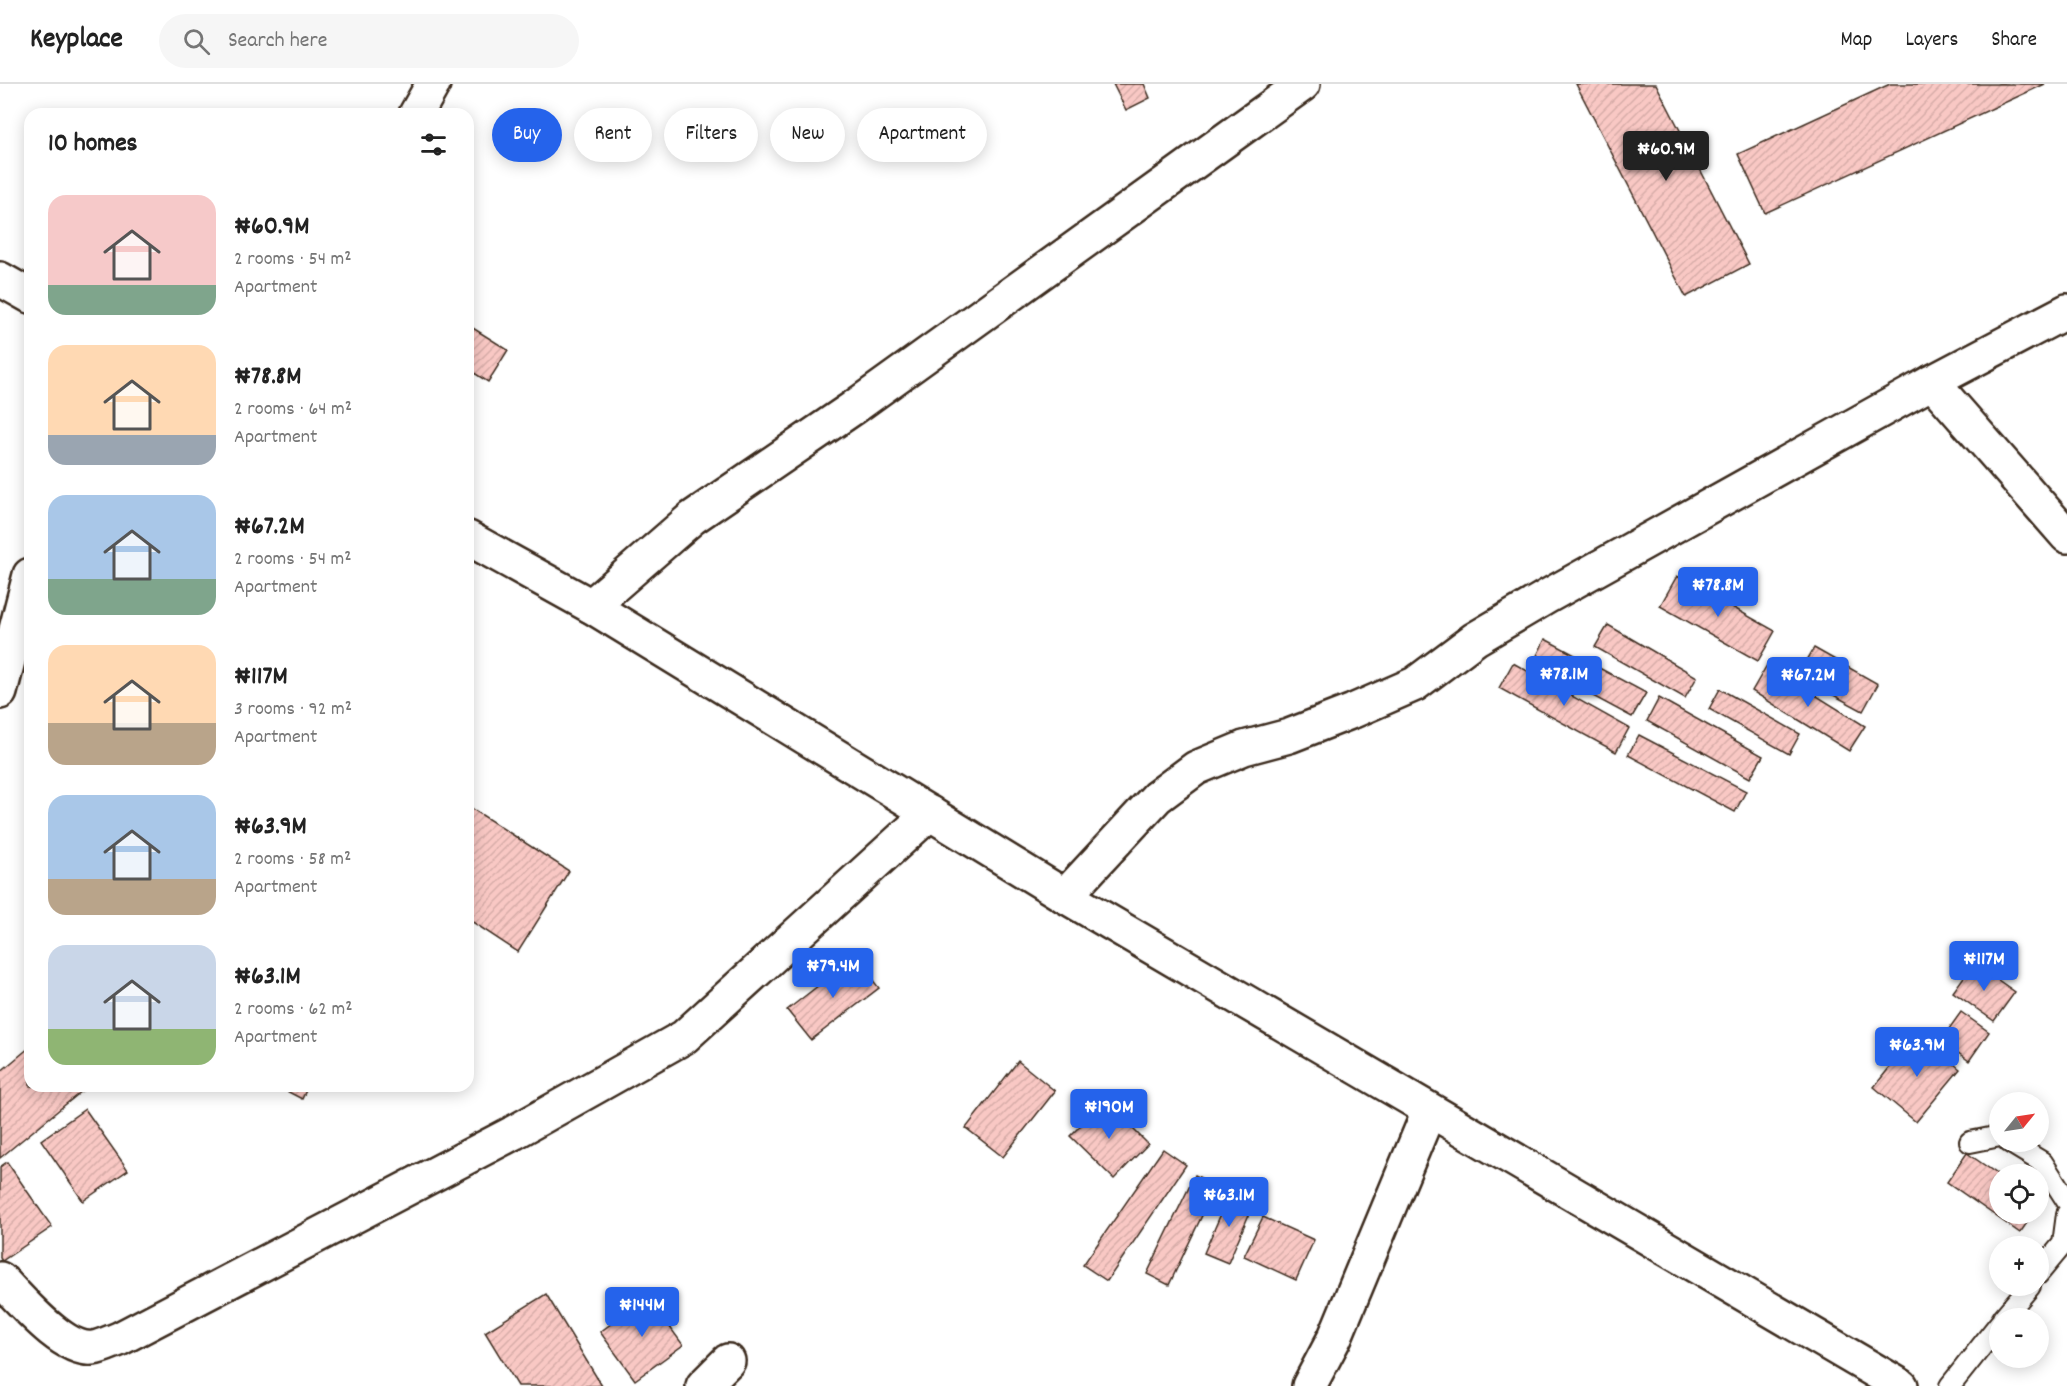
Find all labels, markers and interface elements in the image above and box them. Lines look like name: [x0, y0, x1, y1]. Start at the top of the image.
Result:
search box: [159, 14, 579, 68]
text: Keyplace: [30, 21, 123, 61]
icon: search: [180, 25, 213, 58]
text: Search here: [228, 26, 327, 57]
text: Map: [1841, 26, 1872, 56]
text: Layers: [1905, 26, 1958, 56]
text: Share: [1991, 26, 2037, 56]
chip: Buy: [492, 108, 562, 162]
chip: Rent: [574, 108, 652, 162]
chip: Filters: [664, 108, 758, 162]
chip: New: [770, 108, 845, 162]
chip: Apartment: [857, 108, 987, 162]
text: 10 homes: [48, 126, 138, 163]
icon: filters: [417, 128, 450, 161]
pin: ₦60.9M: [1617, 131, 1715, 182]
text: ₦60.9M: [1637, 136, 1695, 164]
text: ₦60.9M: [234, 209, 309, 246]
icon: home: [96, 219, 168, 291]
text: 2 rooms · 54 m²: [234, 246, 352, 274]
text: Apartment: [234, 274, 317, 302]
text: ₦78.8M: [234, 359, 301, 396]
icon: home: [96, 369, 168, 441]
text: 2 rooms · 64 m²: [234, 396, 352, 424]
text: Apartment: [234, 424, 317, 452]
text: ₦67.2M: [234, 509, 305, 546]
icon: home: [96, 519, 168, 591]
text: 2 rooms · 54 m²: [234, 546, 352, 574]
pin: ₦78.8M: [1669, 567, 1767, 618]
text: ₦78.8M: [1692, 572, 1744, 600]
text: Apartment: [234, 574, 317, 602]
pin: ₦78.1M: [1515, 656, 1613, 707]
pin: ₦67.2M: [1759, 657, 1857, 708]
text: ₦117M: [234, 659, 288, 696]
text: ₦78.1M: [1540, 661, 1588, 689]
text: ₦67.2M: [1781, 662, 1835, 690]
icon: home: [96, 669, 168, 741]
text: 3 rooms · 92 m²: [234, 696, 352, 724]
text: Apartment: [234, 724, 317, 752]
text: ₦63.9M: [234, 809, 307, 846]
icon: home: [96, 819, 168, 891]
text: 2 rooms · 58 m²: [234, 846, 351, 874]
text: Apartment: [234, 874, 317, 902]
pin: ₦117M: [1942, 941, 2026, 992]
text: ₦117M: [1963, 946, 2005, 974]
pin: ₦79.4M: [784, 948, 882, 999]
text: ₦79.4M: [806, 953, 860, 981]
text: ₦63.1M: [234, 959, 301, 996]
icon: home: [96, 969, 168, 1041]
text: 2 rooms · 62 m²: [234, 996, 353, 1024]
text: Apartment: [234, 1024, 317, 1052]
pin: ₦63.9M: [1868, 1027, 1966, 1078]
text: ₦63.9M: [1889, 1032, 1945, 1060]
pin: ₦190M: [1067, 1089, 1151, 1140]
north arrow: [1989, 1092, 2049, 1152]
map controls: [1989, 1092, 2049, 1368]
text: ₦190M: [1084, 1094, 1134, 1122]
button: locate: [1989, 1164, 2049, 1224]
pin: ₦63.1M: [1180, 1177, 1278, 1228]
text: ₦63.1M: [1203, 1182, 1255, 1210]
button: +: [1989, 1236, 2049, 1296]
pin: ₦144M: [600, 1287, 684, 1338]
text: ₦144M: [619, 1292, 665, 1320]
button: −: [1989, 1308, 2049, 1368]

